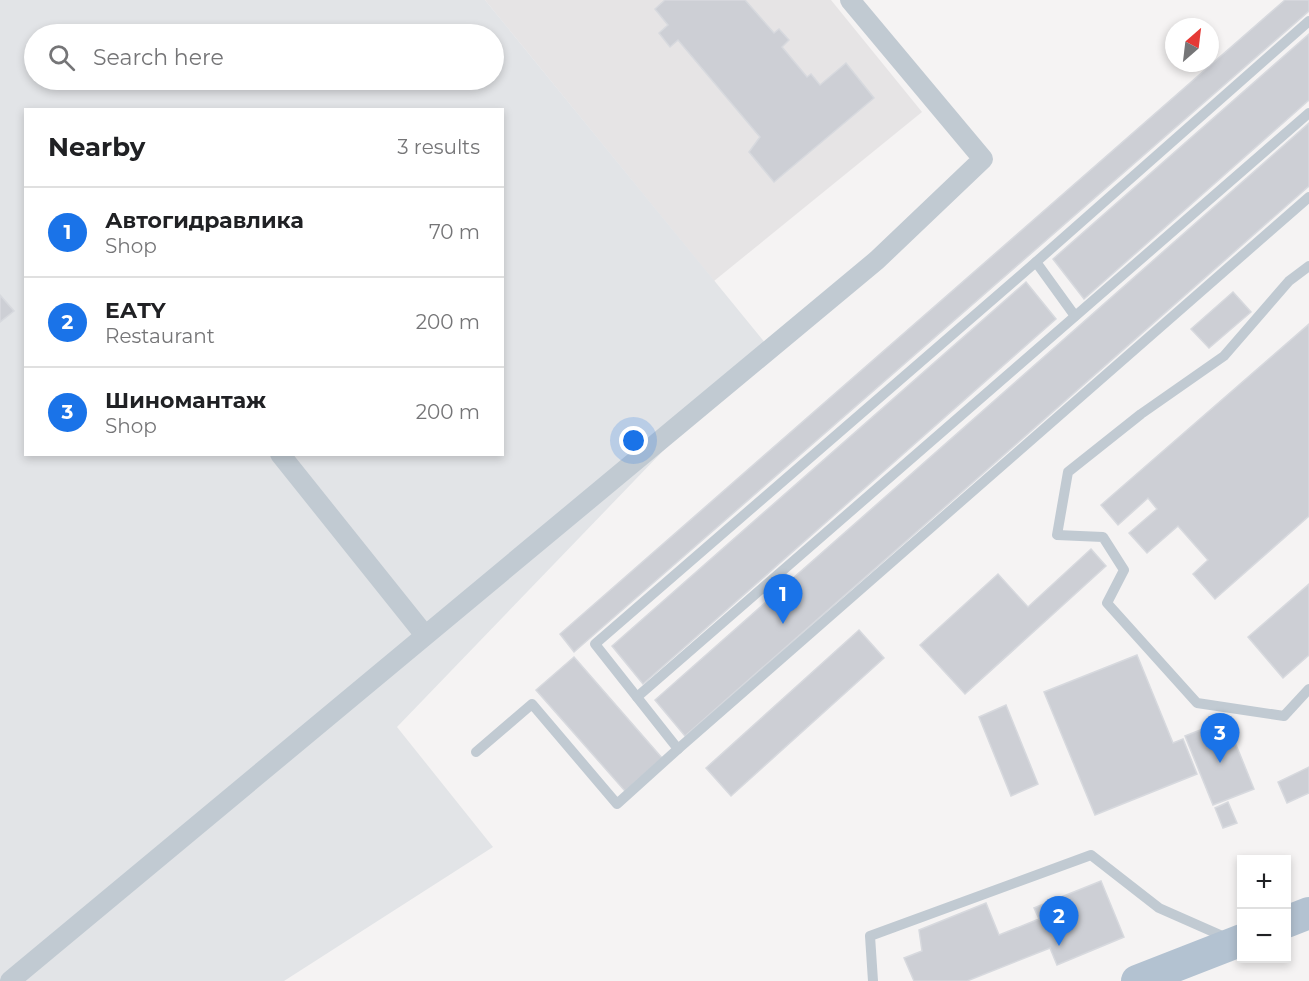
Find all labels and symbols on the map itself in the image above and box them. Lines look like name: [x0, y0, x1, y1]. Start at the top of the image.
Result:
north arrow: [1165, 18, 1219, 72]
your location: [619, 426, 648, 455]
pin: 1: [764, 574, 802, 624]
pin: 3: [1200, 714, 1240, 763]
pin: 2: [1040, 896, 1078, 946]

